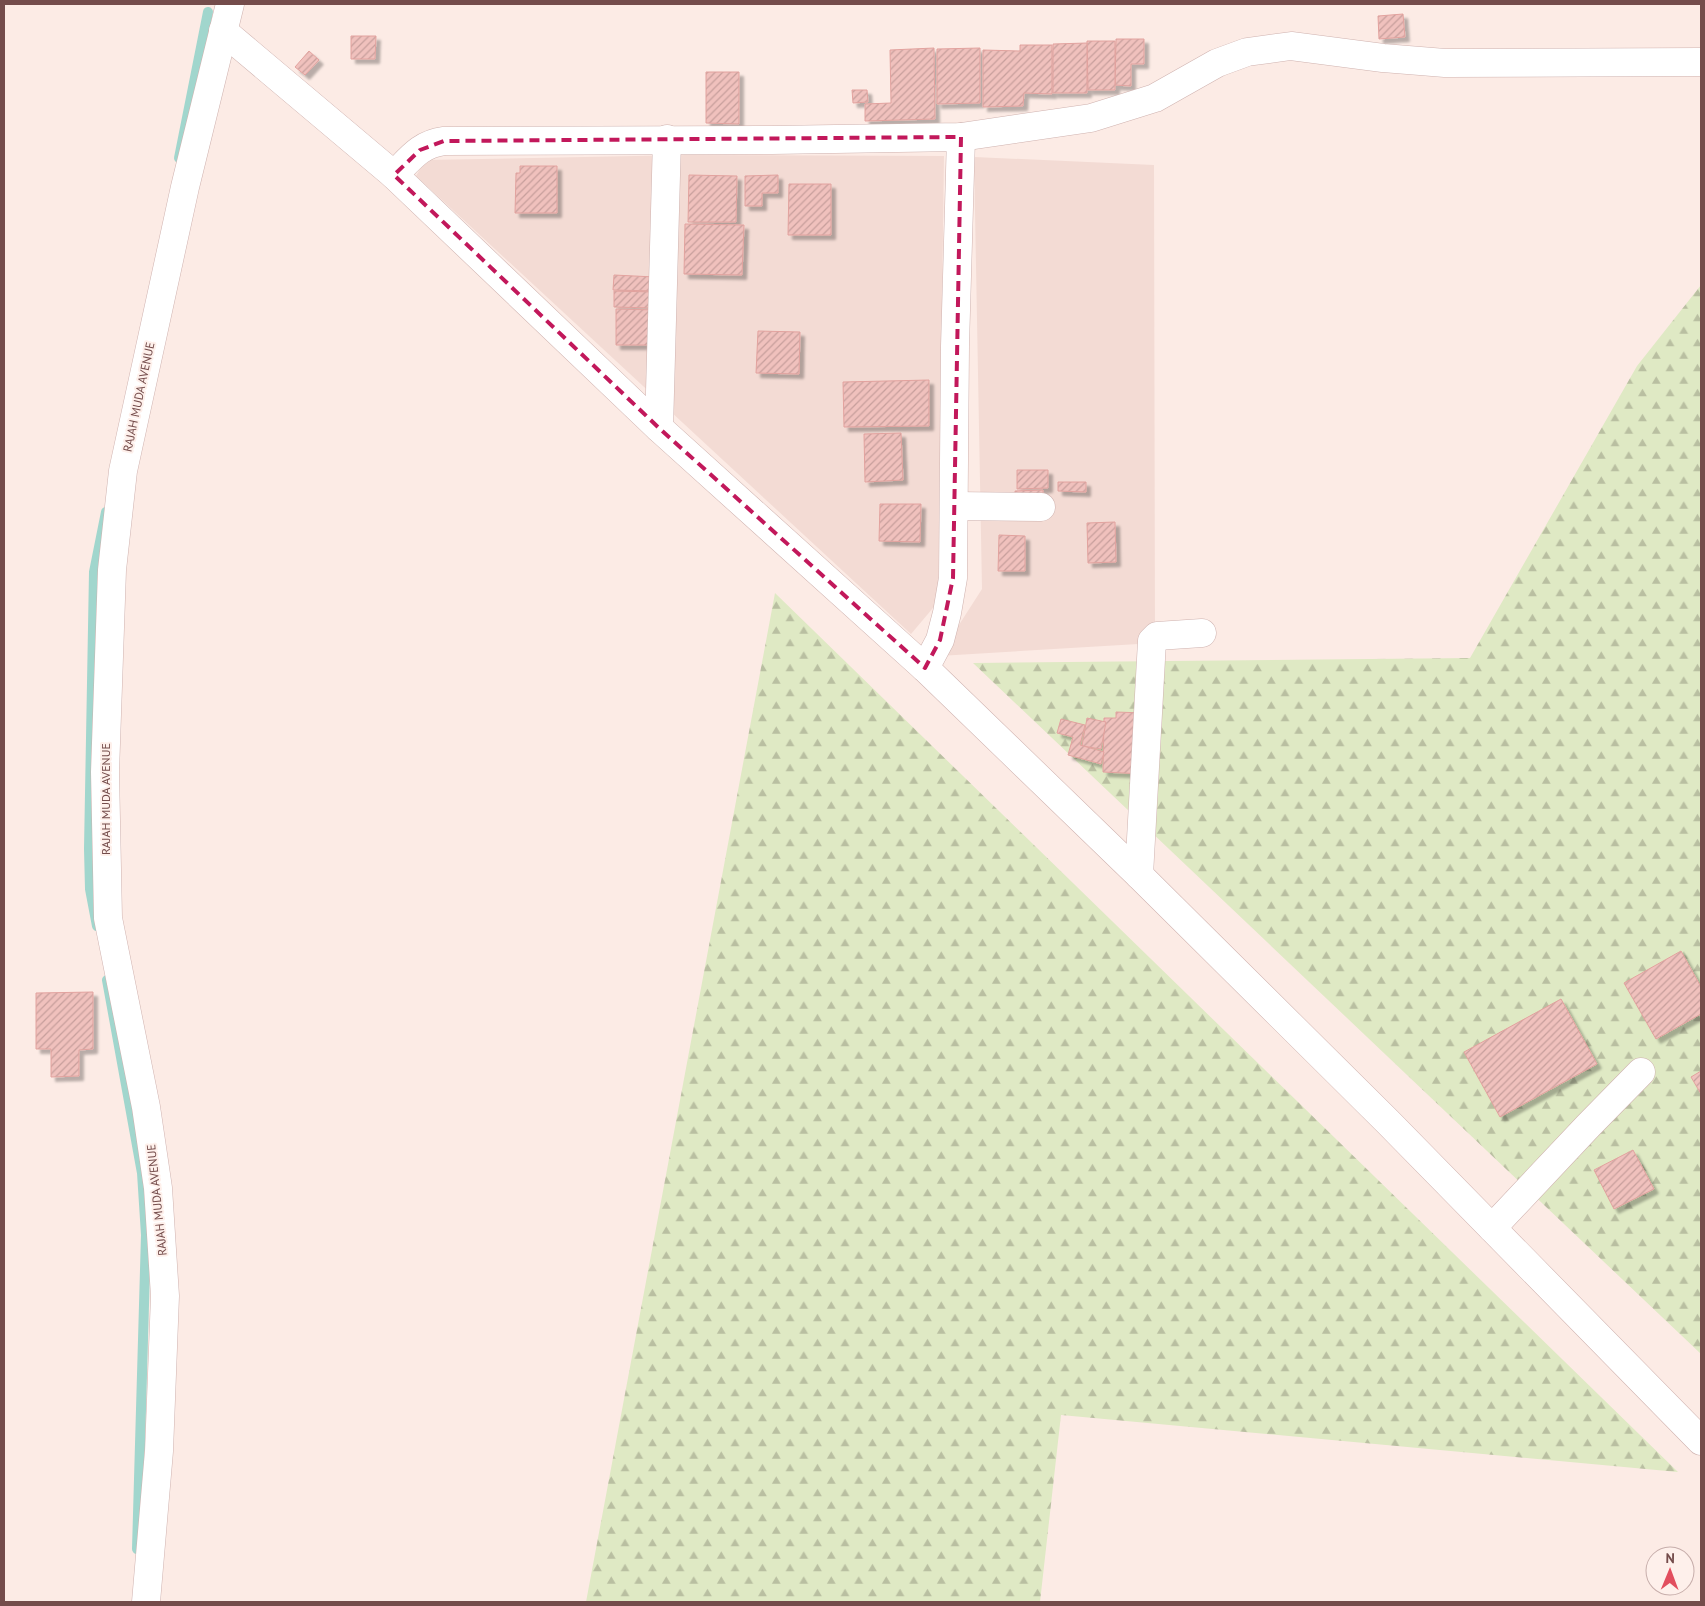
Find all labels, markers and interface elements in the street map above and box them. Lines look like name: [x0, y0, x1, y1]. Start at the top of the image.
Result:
street label: RAJAH MUDA AVENUE: [120, 341, 157, 453]
street label: RAJAH MUDA AVENUE: [98, 743, 113, 855]
street label: RAJAH MUDA AVENUE: [143, 1144, 170, 1256]
north arrow: [1645, 1546, 1695, 1596]
text: N: [1665, 1549, 1675, 1567]

